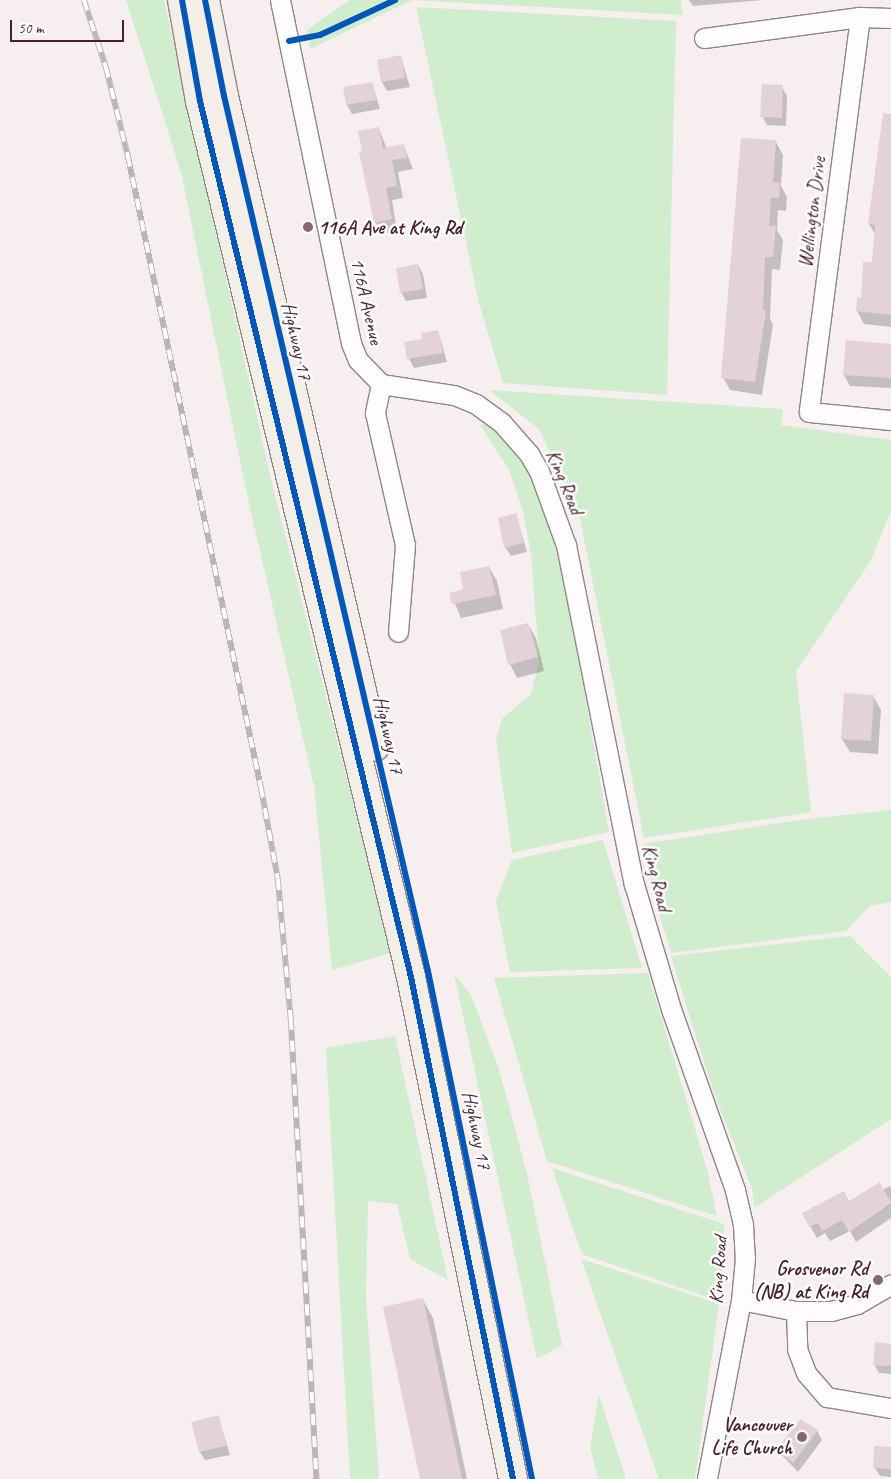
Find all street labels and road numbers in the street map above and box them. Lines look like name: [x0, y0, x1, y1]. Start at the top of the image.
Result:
street label: Wellington Drive: [793, 155, 831, 269]
street label: 116A Avenue: [345, 256, 389, 346]
street label: Highway 17: [276, 300, 318, 382]
street label: King Road: [541, 446, 589, 518]
street label: Highway 17: [368, 694, 410, 776]
street label: King Road: [637, 842, 677, 914]
street label: Highway 17: [457, 1089, 497, 1171]
street label: King Road: [704, 1235, 732, 1305]

